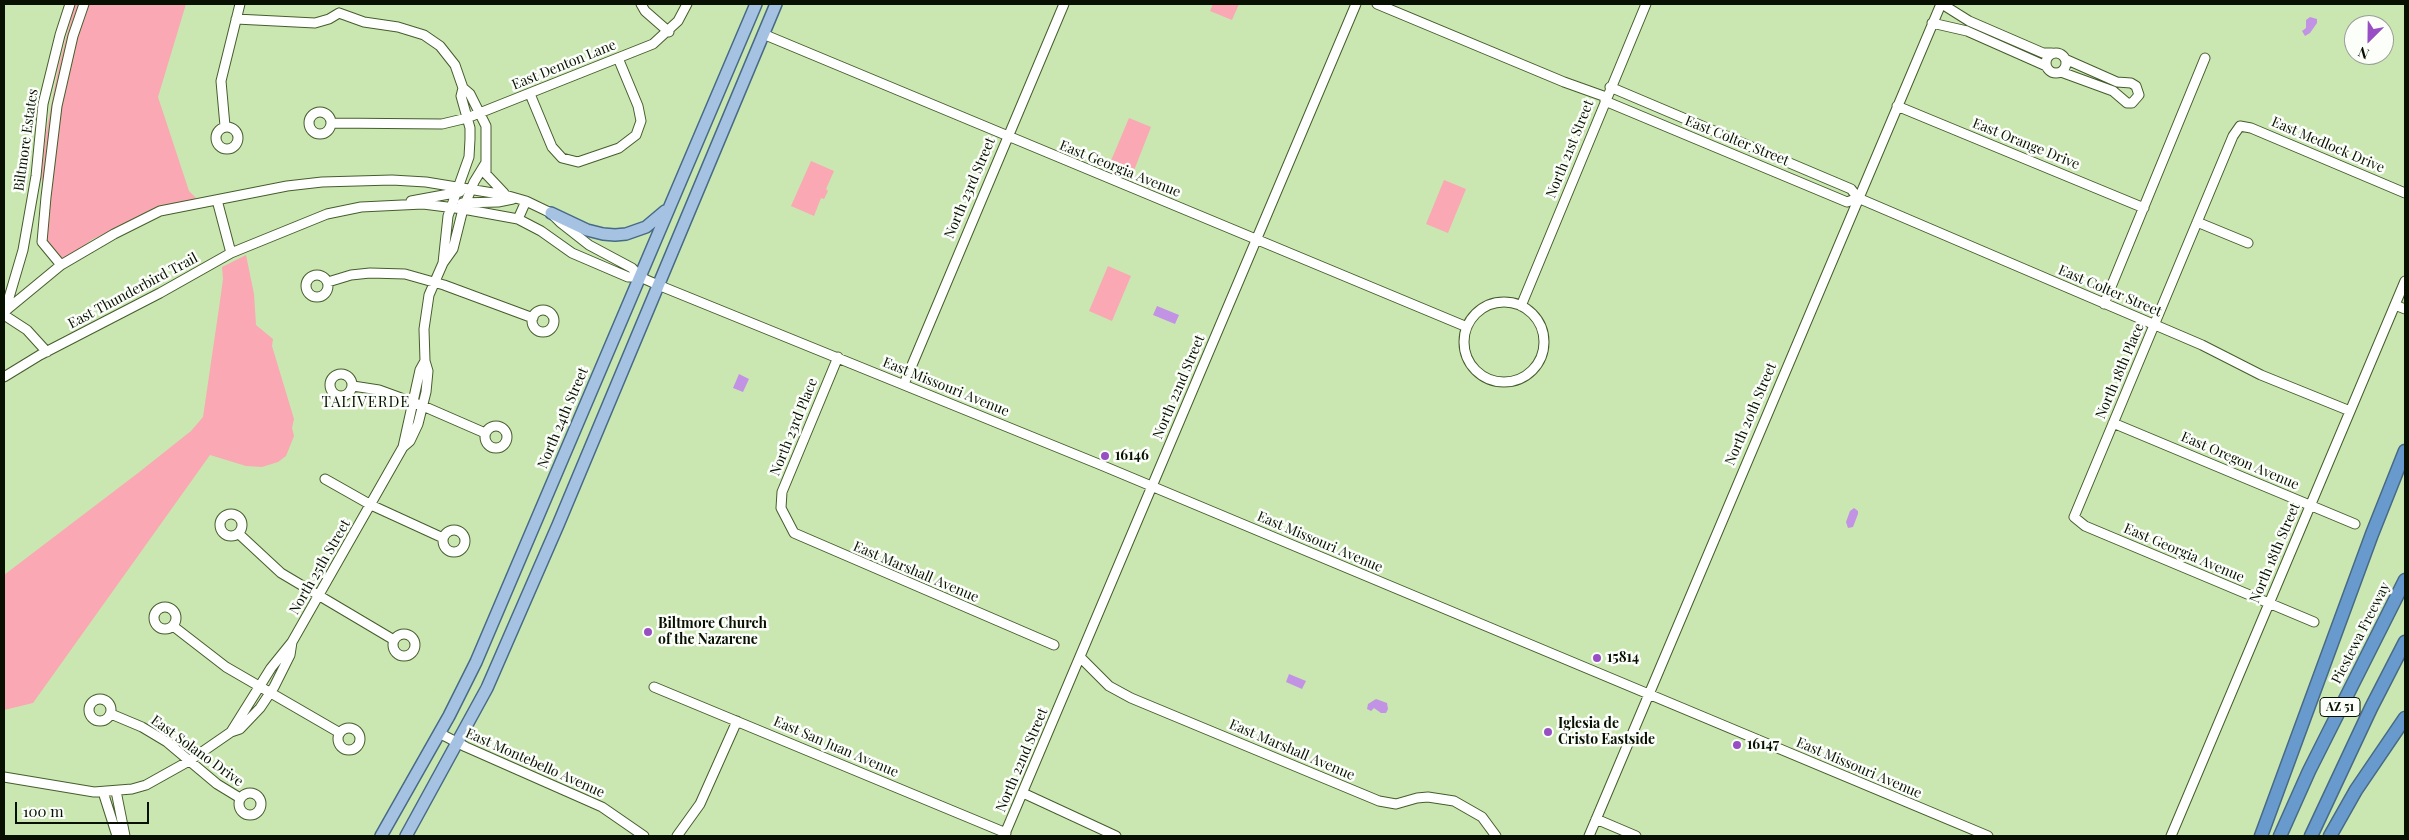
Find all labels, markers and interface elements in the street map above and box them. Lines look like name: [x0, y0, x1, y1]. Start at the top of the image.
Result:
north arrow: [2344, 15, 2394, 65]
street label: East Denton Lane: [509, 36, 619, 94]
text: N: [2355, 43, 2372, 64]
street label: Biltmore Estates: [10, 88, 42, 192]
street label: North 21st Street: [1543, 97, 1597, 201]
street label: East Colter Street: [1683, 112, 1791, 170]
street label: East Medlock Drive: [2269, 114, 2387, 176]
street label: East Orange Drive: [1970, 115, 2082, 173]
street label: North 23rd Street: [941, 135, 999, 241]
street label: East Georgia Avenue: [1057, 137, 1183, 201]
street label: East Thunderbird Trail: [65, 250, 201, 332]
street label: East Colter Street: [2056, 262, 2164, 320]
street label: North 18th Place: [2092, 321, 2148, 421]
street label: North 22nd Street: [1150, 333, 1208, 441]
street label: East Missouri Avenue: [880, 354, 1012, 420]
street label: North 20th Street: [1722, 360, 1780, 468]
street label: North 24th Street: [534, 365, 592, 471]
street label: North 23rd Place: [767, 376, 821, 478]
district label: TALIVERDE: [320, 393, 412, 411]
street label: East Oregon Avenue: [2178, 429, 2302, 493]
place label: 16146: [1115, 448, 1149, 464]
marker: 16146: [1099, 450, 1111, 462]
street label: North 18th Street: [2246, 501, 2304, 605]
street label: East Missouri Avenue: [1255, 508, 1385, 576]
street label: North 25th Street: [286, 516, 354, 618]
street label: East Georgia Avenue: [2121, 520, 2247, 586]
street label: East Marshall Avenue: [851, 538, 981, 606]
street label: Piestewa Freeway: [2328, 580, 2394, 686]
place label: Biltmore Church of the Nazarene: [658, 616, 767, 648]
marker: Biltmore Church of the Nazarene: [642, 626, 654, 638]
place label: 15814: [1607, 650, 1639, 666]
marker: 15814: [1591, 652, 1603, 664]
road number: AZ 51: [2320, 698, 2360, 716]
street label: North 22nd Street: [993, 706, 1051, 814]
street label: East Solano Drive: [148, 712, 246, 790]
street label: East San Juan Avenue: [771, 713, 901, 781]
street label: East Marshall Avenue: [1227, 716, 1357, 784]
place label: Iglesia de Cristo Eastside: [1558, 716, 1655, 749]
street label: East Montebello Avenue: [463, 725, 607, 801]
marker: Iglesia de Cristo Eastside: [1542, 726, 1554, 738]
street label: East Missouri Avenue: [1794, 734, 1924, 802]
place label: 16147: [1747, 737, 1779, 753]
marker: 16147: [1731, 739, 1743, 751]
scale bar: [18, 792, 151, 824]
text: 100 m: [23, 801, 64, 821]

